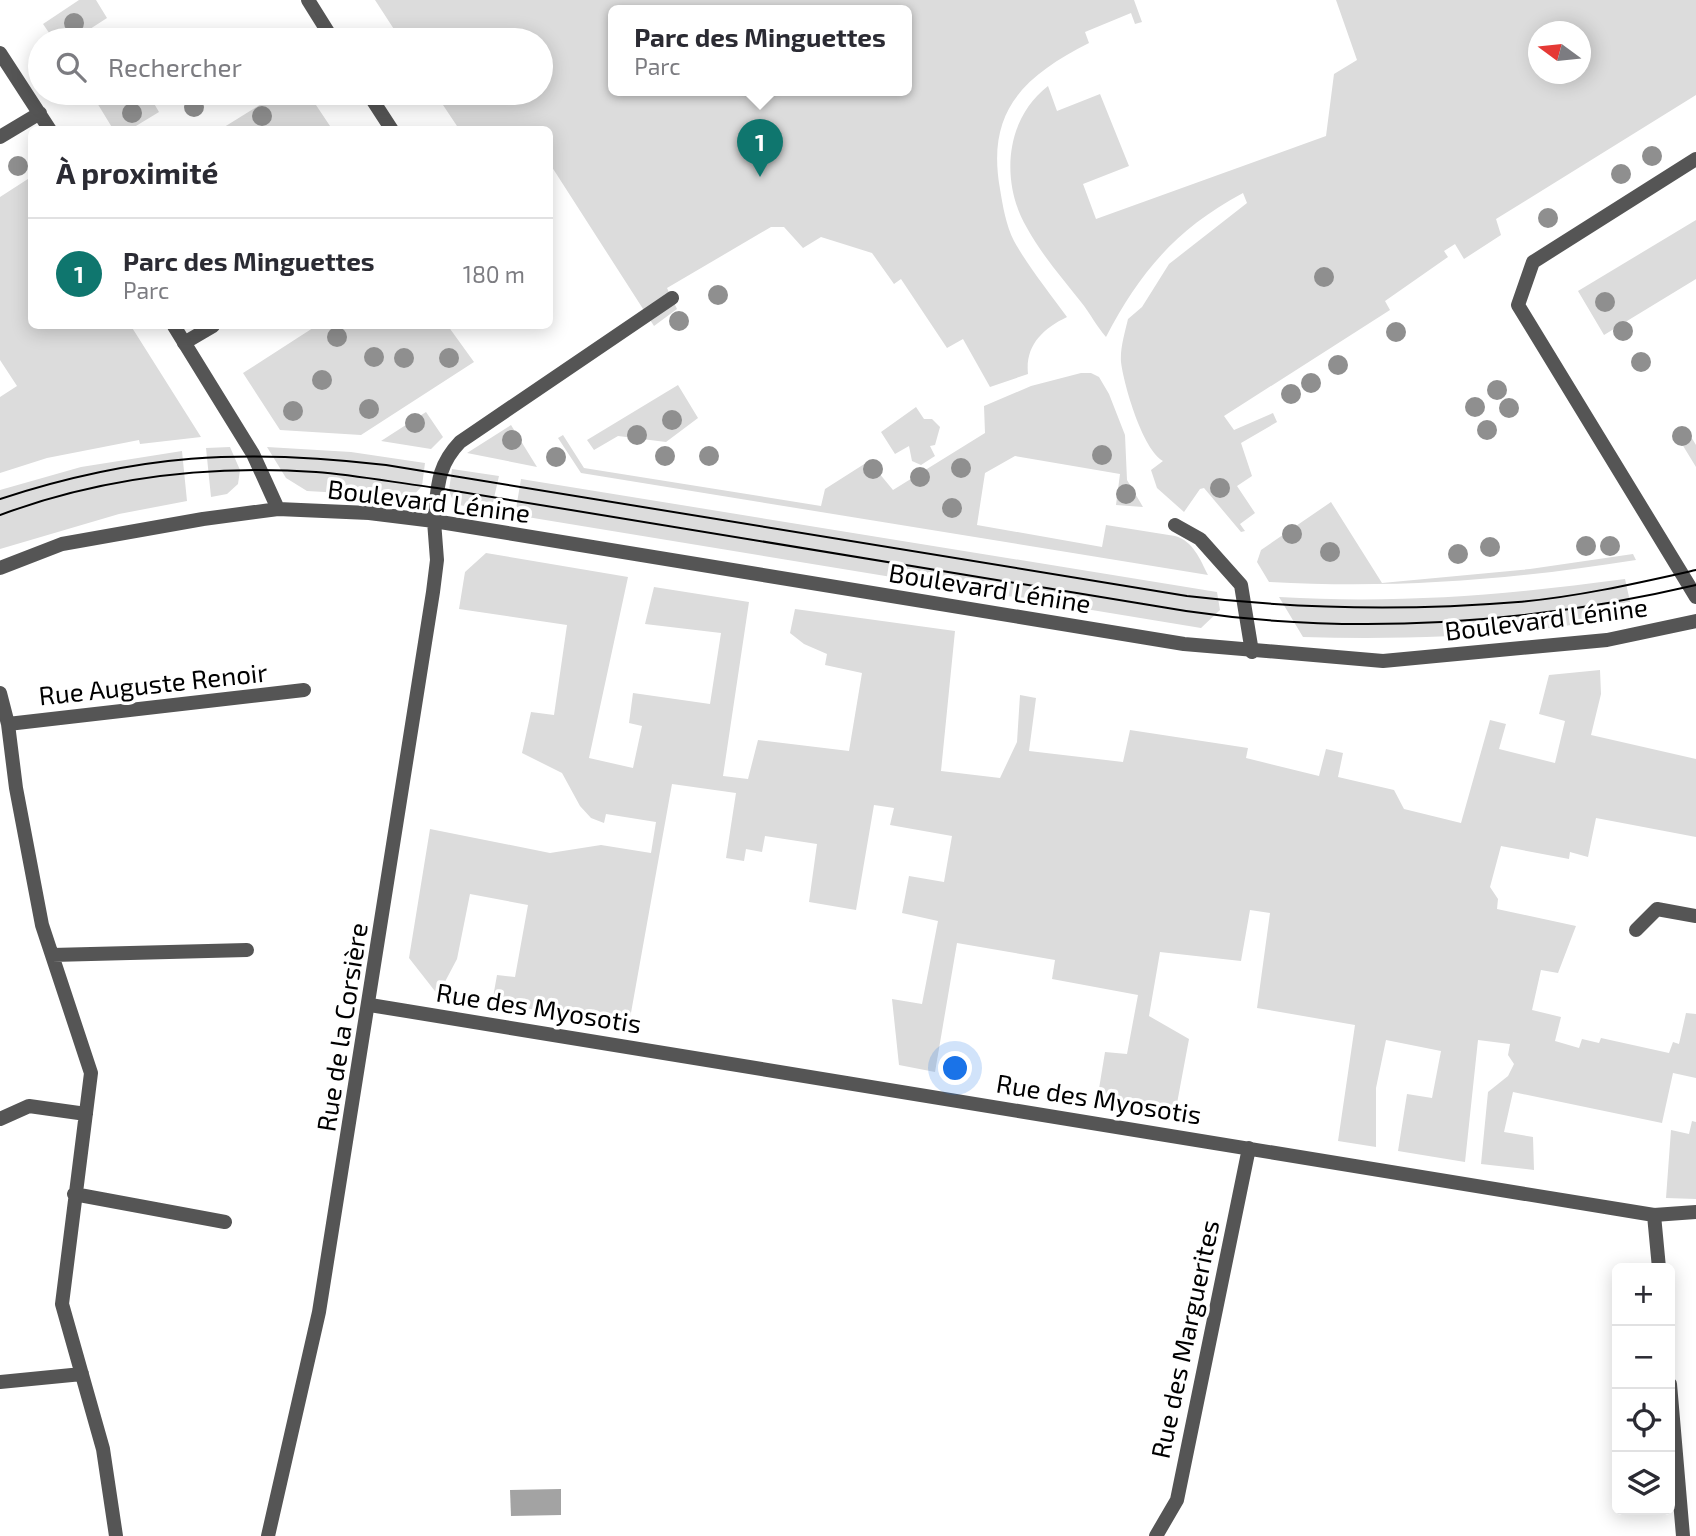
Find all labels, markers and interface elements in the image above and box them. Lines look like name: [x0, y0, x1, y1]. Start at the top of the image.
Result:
popup: [608, 5, 912, 96]
text: Parc des Minguettes: [634, 21, 886, 52]
north arrow: [1528, 21, 1591, 84]
search box: [28, 28, 553, 105]
icon: search: [52, 48, 90, 86]
text: Rechercher: [108, 51, 242, 82]
text: Parc: [634, 52, 680, 80]
pin: 1: [737, 119, 783, 177]
text: À proximité: [56, 154, 218, 190]
text: Parc des Minguettes: [123, 245, 375, 276]
text: 1: [74, 260, 84, 288]
text: 180 m: [463, 260, 525, 288]
text: Parc: [123, 276, 169, 304]
street label: Boulevard Lénine: [326, 472, 532, 528]
street label: Boulevard Lénine: [887, 556, 1093, 618]
street label: Boulevard Lénine: [1443, 590, 1649, 646]
street label: Rue Auguste Renoir: [37, 656, 269, 710]
street label: Rue de la Corsière: [309, 920, 373, 1134]
street label: Rue des Myosotis: [434, 975, 644, 1039]
your location: [938, 1051, 972, 1085]
street label: Rue des Myosotis: [994, 1066, 1204, 1130]
street label: Rue des Marguerites: [1144, 1217, 1224, 1461]
map controls: [1612, 1263, 1675, 1515]
button: +: [1612, 1263, 1675, 1326]
button: −: [1612, 1326, 1675, 1389]
button: locate: [1612, 1389, 1675, 1452]
button: layers: [1612, 1452, 1675, 1515]

